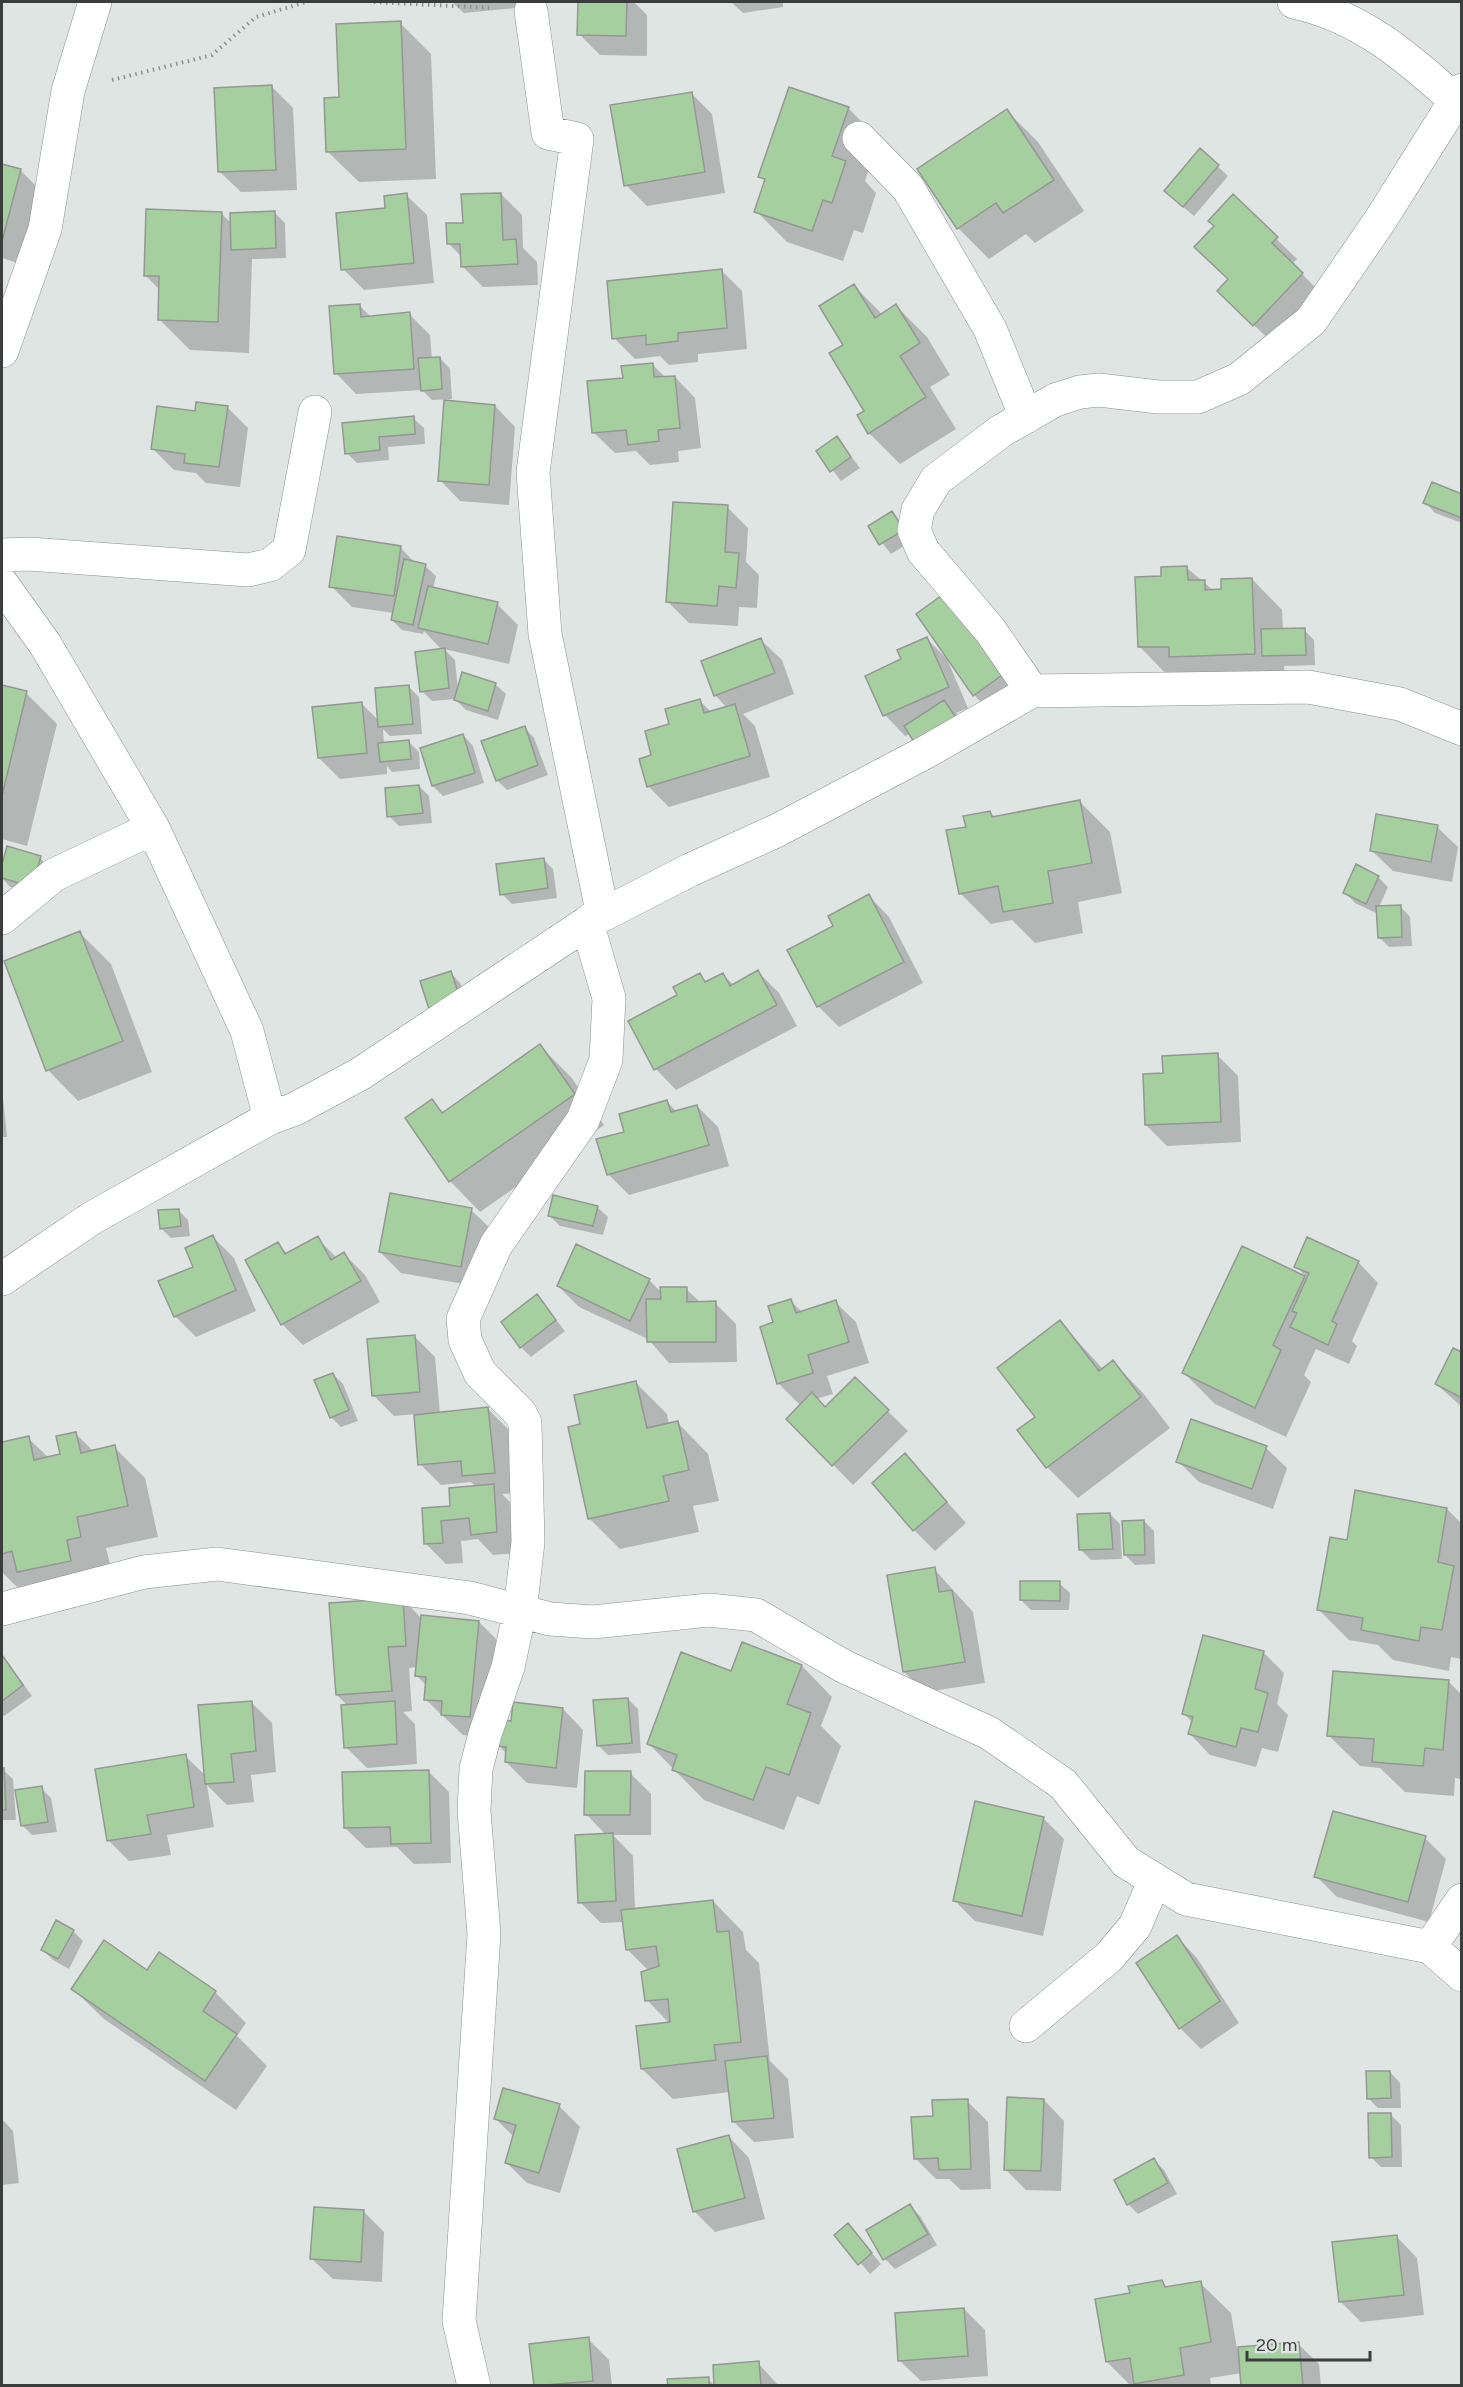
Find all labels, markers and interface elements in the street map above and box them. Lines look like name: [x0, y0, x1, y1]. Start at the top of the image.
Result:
scale bar: [1247, 2324, 1370, 2362]
text: 20 m: [1256, 2334, 1297, 2356]

